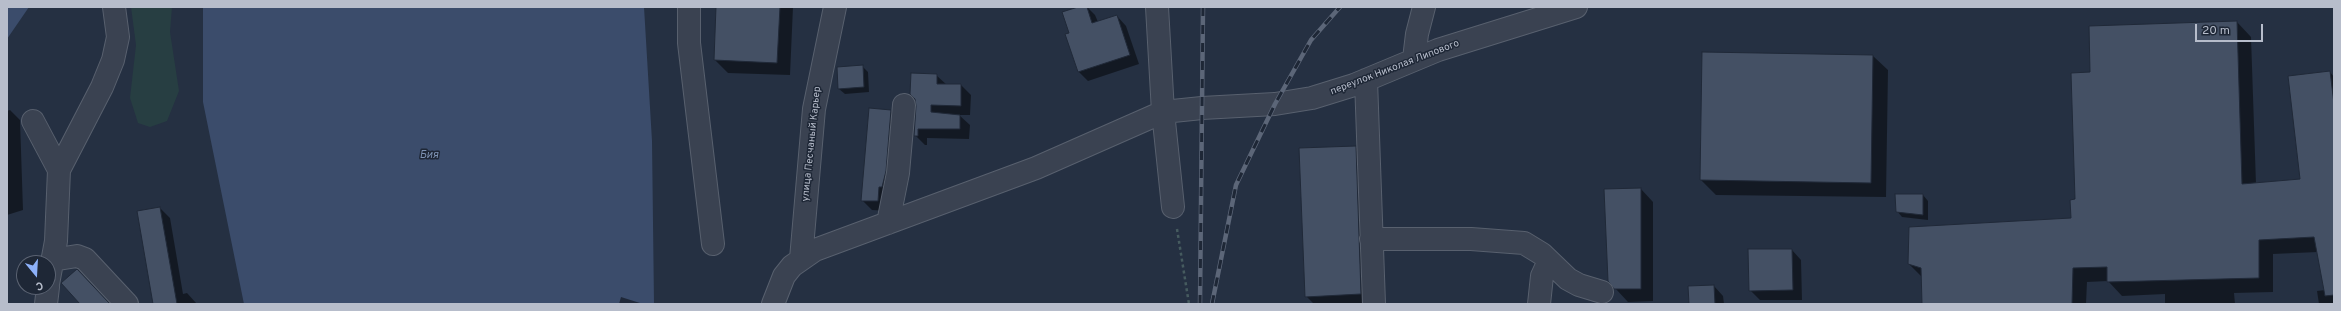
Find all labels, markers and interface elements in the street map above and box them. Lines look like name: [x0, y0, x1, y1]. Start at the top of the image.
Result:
scale bar: [2197, 16, 2265, 42]
text: 20 m: [2202, 23, 2230, 39]
street label: переулок Николая Липового: [1329, 38, 1461, 98]
street label: улица Песчаный Карьер: [800, 86, 824, 202]
water label: Бия: [420, 149, 438, 163]
north arrow: [16, 255, 56, 295]
text: С: [34, 278, 45, 293]

